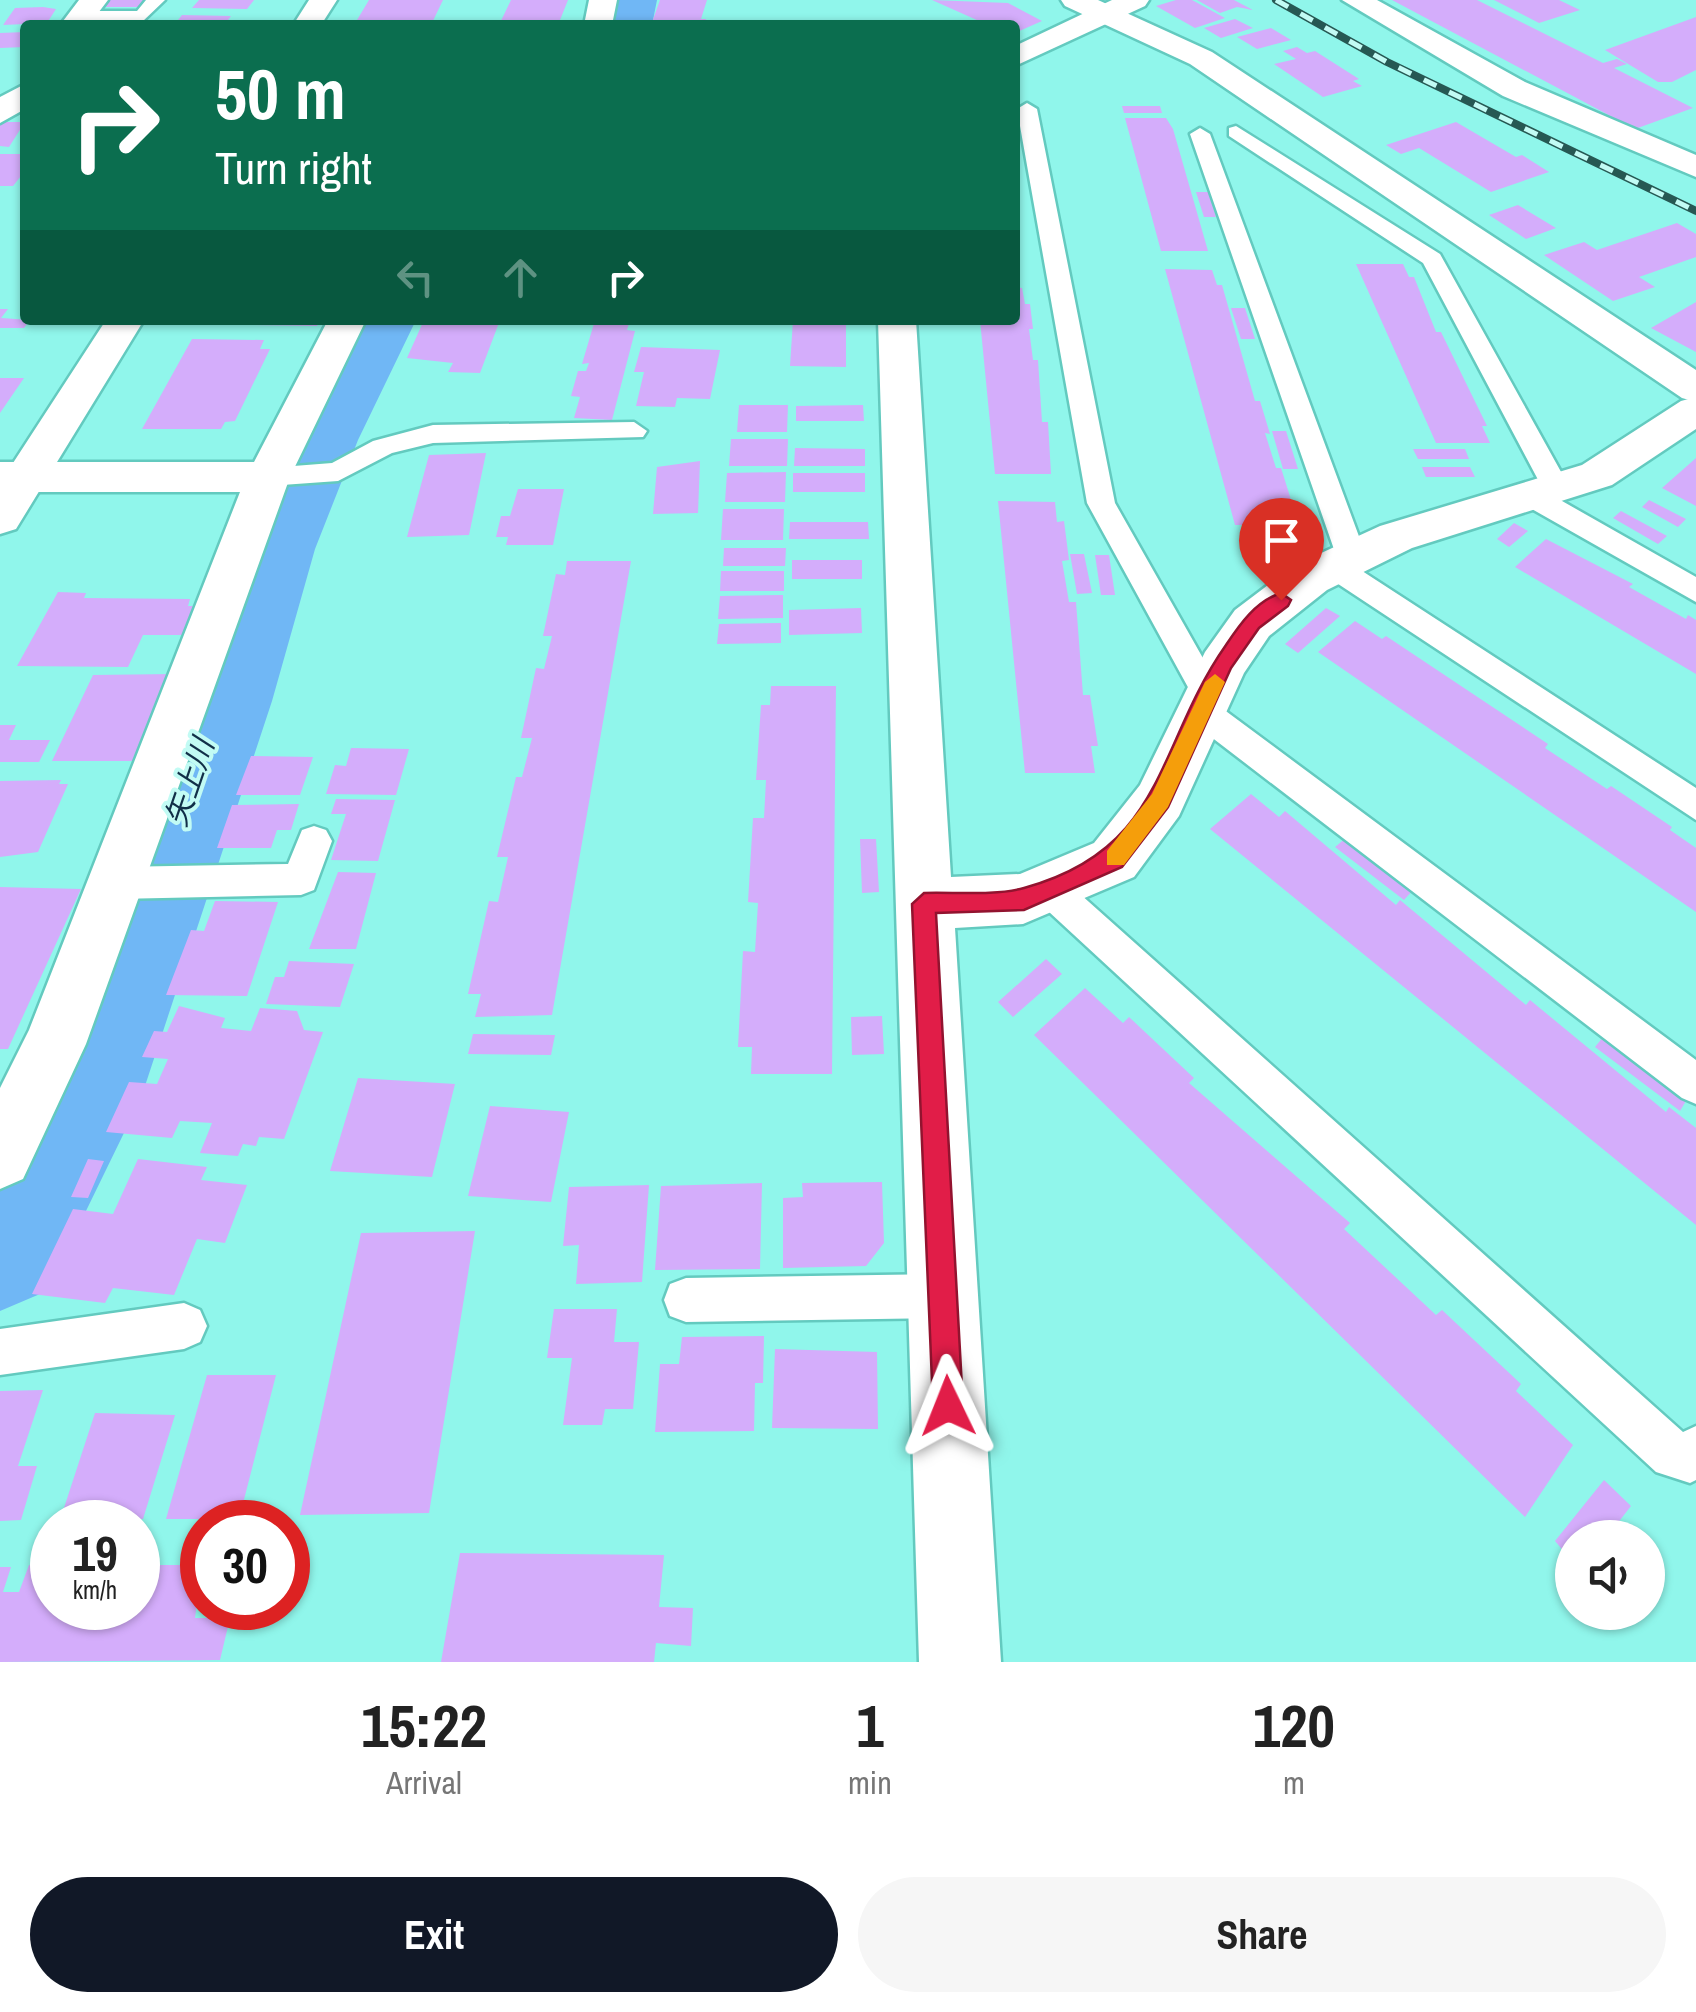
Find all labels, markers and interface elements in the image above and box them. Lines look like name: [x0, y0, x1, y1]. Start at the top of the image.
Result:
text: 50 m: [215, 47, 346, 141]
icon: right: [50, 60, 180, 190]
text: Turn right: [215, 137, 372, 198]
icon: left: [388, 250, 443, 305]
icon: ahead: [493, 250, 548, 305]
icon: right: [598, 250, 653, 305]
pin: [1239, 498, 1324, 601]
icon: arrive: [1254, 513, 1309, 568]
water label: 矢上川: [155, 730, 224, 831]
position arrow: [896, 1354, 1000, 1458]
speed limit sign: 30: [180, 1500, 310, 1630]
text: 19: [72, 1519, 118, 1587]
map controls: [1555, 1520, 1665, 1630]
button: sound: [1555, 1520, 1665, 1630]
text: km/h: [73, 1573, 117, 1607]
text: 15:22: [361, 1685, 487, 1766]
text: 1: [856, 1685, 884, 1766]
text: 120: [1253, 1685, 1335, 1766]
text: Arrival: [386, 1761, 462, 1804]
text: min: [848, 1761, 892, 1804]
text: m: [1283, 1761, 1305, 1804]
button: Exit: [30, 1877, 838, 1992]
button: Share: [858, 1877, 1666, 1992]

